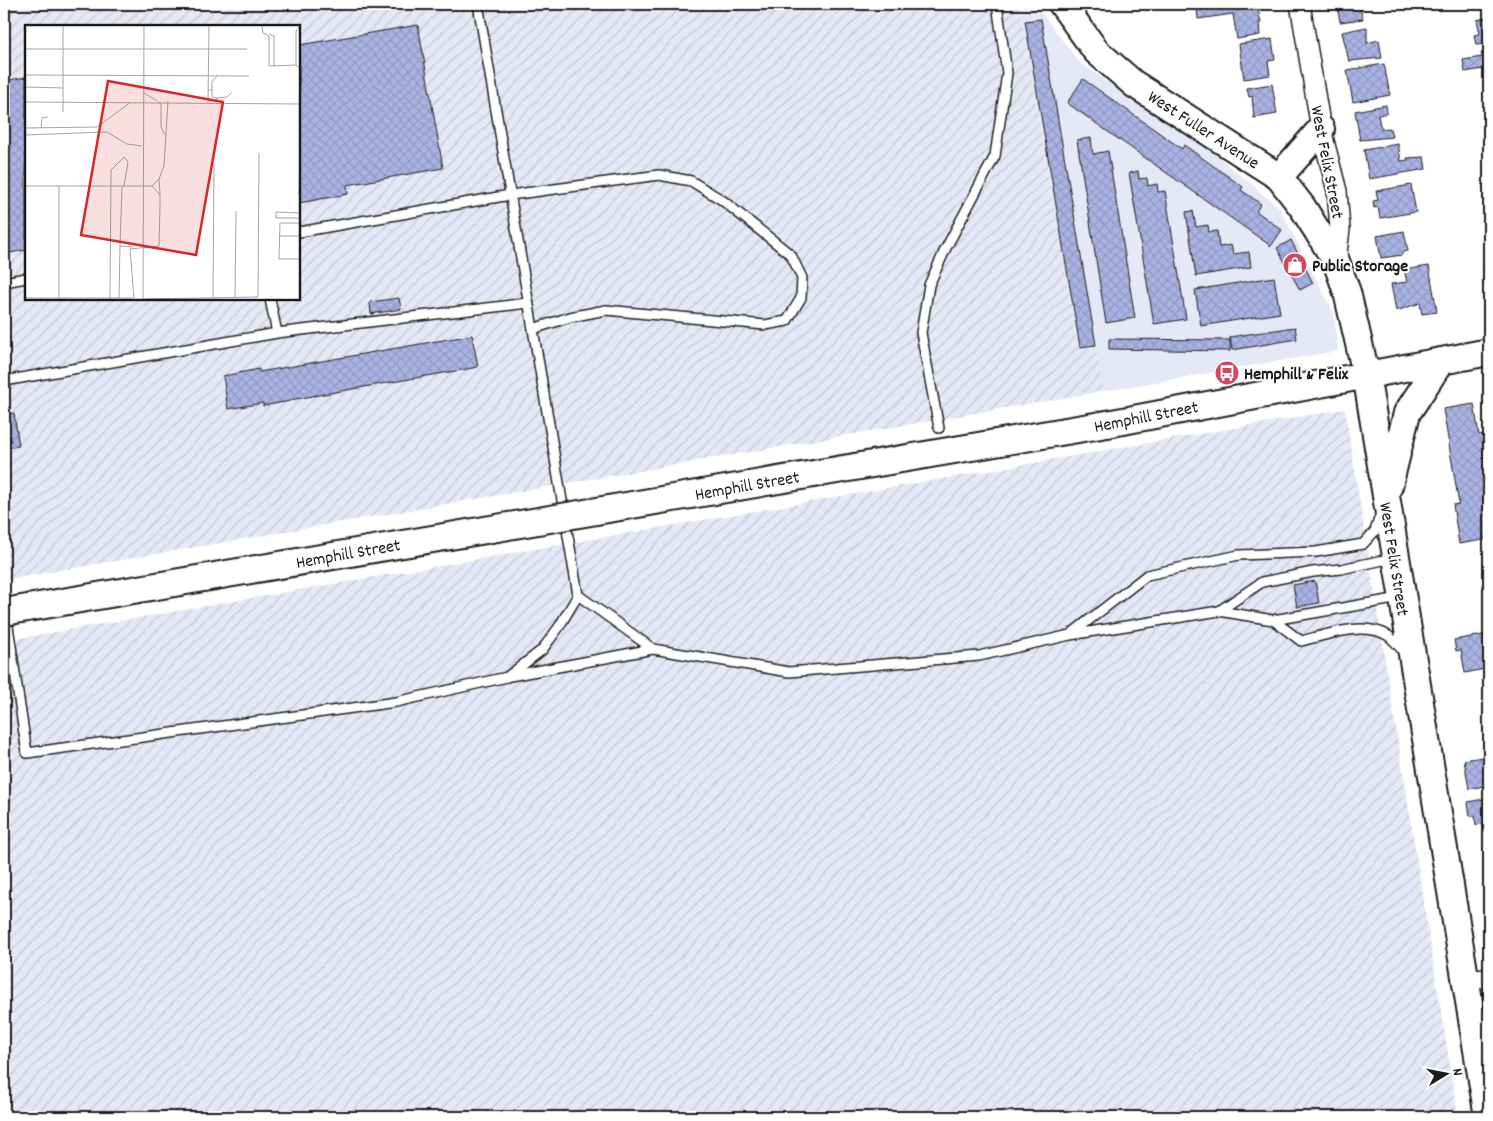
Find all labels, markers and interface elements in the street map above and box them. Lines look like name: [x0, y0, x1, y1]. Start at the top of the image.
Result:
inset map: [25, 25, 300, 300]
street label: West Fuller Avenue: [1142, 86, 1264, 177]
street label: West Felix Street: [1302, 104, 1349, 221]
shop icon: Public Storage: [1282, 252, 1308, 278]
place label: Public Storage: [1312, 255, 1408, 280]
bus stop icon: Hemphill & Felix: [1214, 360, 1240, 386]
place label: Hemphill & Felix: [1244, 363, 1349, 388]
street label: Hemphill Street: [1092, 396, 1201, 441]
street label: Hemphill Street: [693, 466, 802, 509]
street label: West Felix Street: [1371, 501, 1414, 618]
street label: Hemphill Street: [294, 534, 403, 577]
north arrow: [1420, 1048, 1470, 1098]
text: N: [1446, 1067, 1467, 1077]

